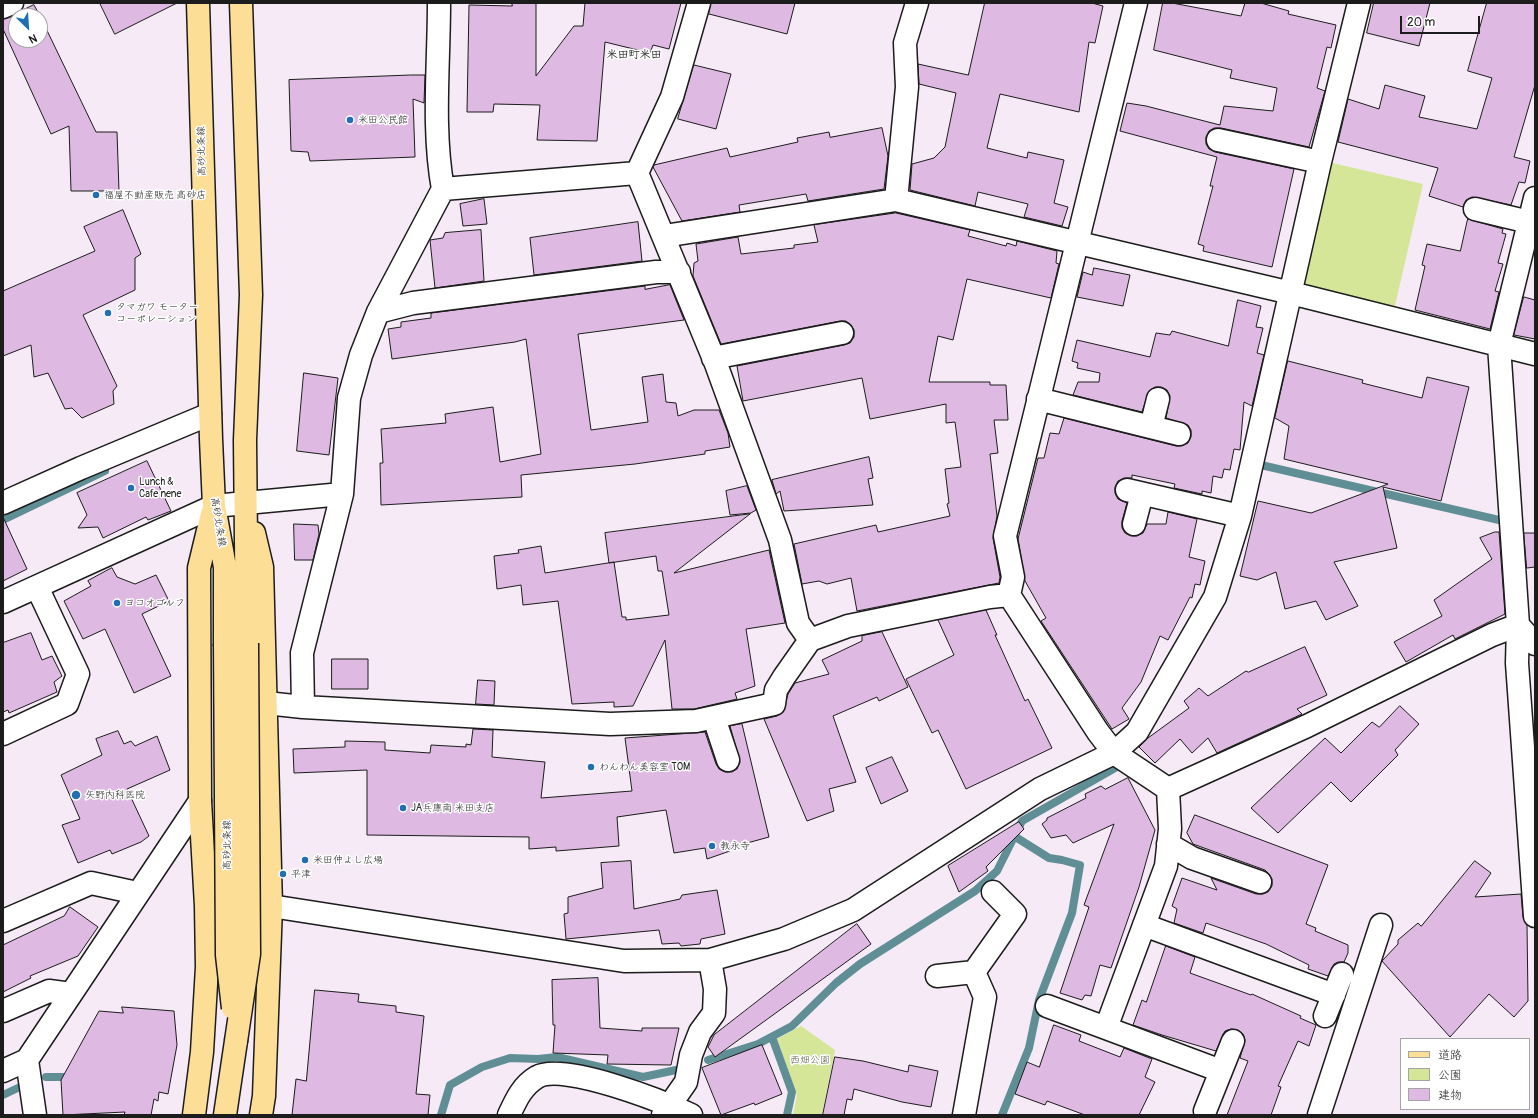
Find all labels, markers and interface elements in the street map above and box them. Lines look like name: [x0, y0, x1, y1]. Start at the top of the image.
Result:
north arrow: [8, 8, 48, 48]
scale bar: [1402, 8, 1482, 34]
text: 20 m: [1407, 15, 1435, 30]
text: N: [27, 31, 39, 46]
district label: 米田町米田: [607, 48, 661, 62]
place label: 米田公民館: [358, 114, 408, 126]
marker: 米田公民館: [345, 115, 355, 125]
street label: 高砂北条線: [196, 126, 208, 176]
place label: 福屋不動産販売 高砂店: [104, 189, 206, 201]
marker: 福屋不動産販売 高砂店: [91, 190, 101, 200]
place label: タマガワ モーター コーポレーション: [116, 301, 198, 324]
marker: タマガワ モーター コーポレーション: [103, 308, 113, 318]
place label: Lunch & Cafe nene: [139, 476, 181, 500]
marker: Lunch & Cafe nene: [126, 483, 136, 493]
street label: 高砂北条線: [208, 496, 228, 548]
place label: ヨコオゴルフ: [125, 597, 185, 609]
marker: ヨコオゴルフ: [112, 598, 122, 608]
place label: わんわん美容室 TOM: [599, 761, 690, 773]
marker: わんわん美容室 TOM: [586, 762, 596, 772]
marker: 矢野内科医院: [70, 789, 82, 801]
place label: 矢野内科医院: [85, 789, 145, 801]
place label: JA兵庫南 米田支店: [411, 802, 494, 814]
marker: JA兵庫南 米田支店: [398, 803, 408, 813]
street label: 高砂北条線: [221, 820, 233, 870]
place label: 教永寺: [720, 840, 750, 852]
marker: 教永寺: [707, 841, 717, 851]
place label: 米田仲よし広場: [313, 854, 383, 866]
marker: 米田仲よし広場: [300, 855, 310, 865]
place label: 平津: [291, 868, 311, 880]
marker: 平津: [278, 869, 288, 879]
legend: [1400, 1038, 1530, 1110]
text: 道路: [1438, 1048, 1462, 1063]
park label: 西畑公園: [790, 1054, 830, 1066]
text: 公園: [1438, 1068, 1462, 1083]
text: 建物: [1438, 1088, 1462, 1103]

